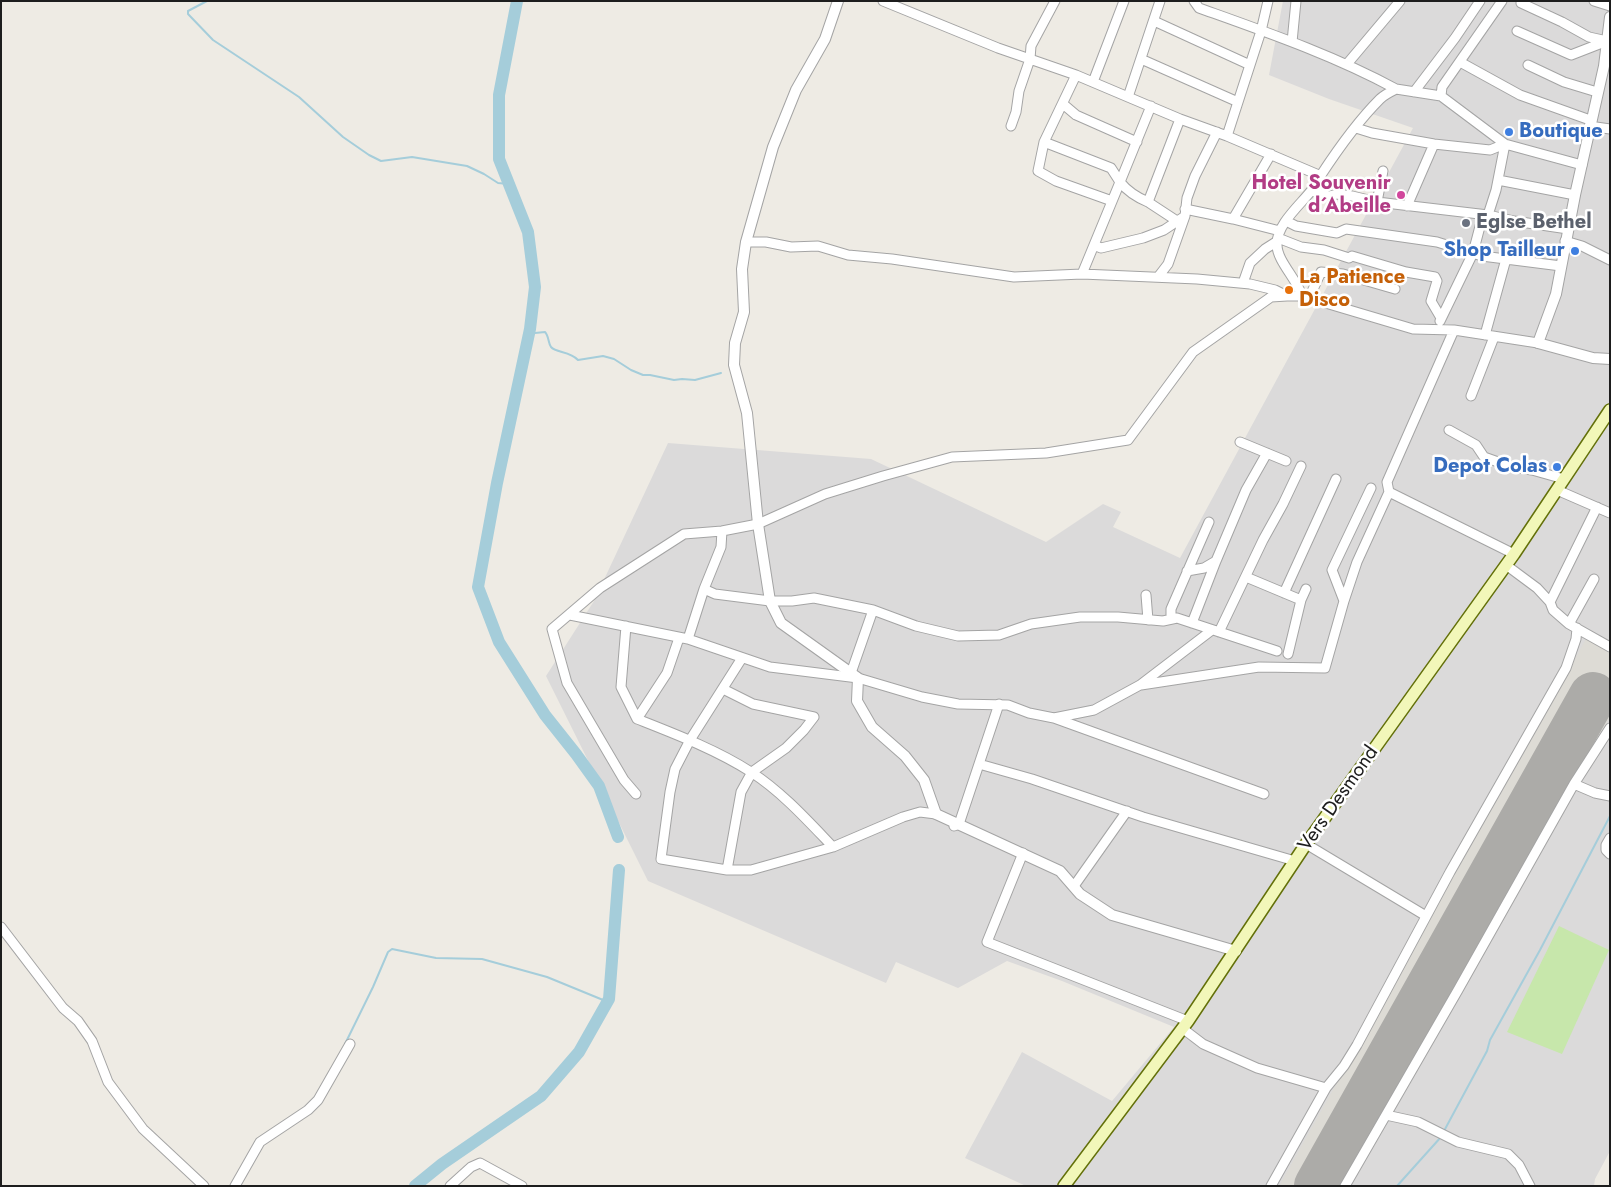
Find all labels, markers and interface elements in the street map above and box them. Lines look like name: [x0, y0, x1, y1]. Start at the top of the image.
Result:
place label: Boutique: [1519, 120, 1603, 144]
marker: Boutique: [1503, 126, 1515, 138]
place label: Hotel Souvenir d´Abeille: [1252, 172, 1391, 219]
marker: Hotel Souvenir d´Abeille: [1395, 189, 1407, 201]
place label: Eglse Bethel: [1476, 211, 1592, 235]
marker: Eglse Bethel: [1460, 217, 1472, 229]
place label: Shop Tailleur: [1443, 239, 1565, 263]
marker: Shop Tailleur: [1569, 245, 1581, 257]
place label: La Patience Disco: [1299, 266, 1405, 313]
marker: La Patience Disco: [1283, 284, 1295, 296]
place label: Depot Colas: [1433, 455, 1547, 479]
marker: Depot Colas: [1551, 461, 1563, 473]
street label: Vers Desmond: [1294, 742, 1384, 856]

